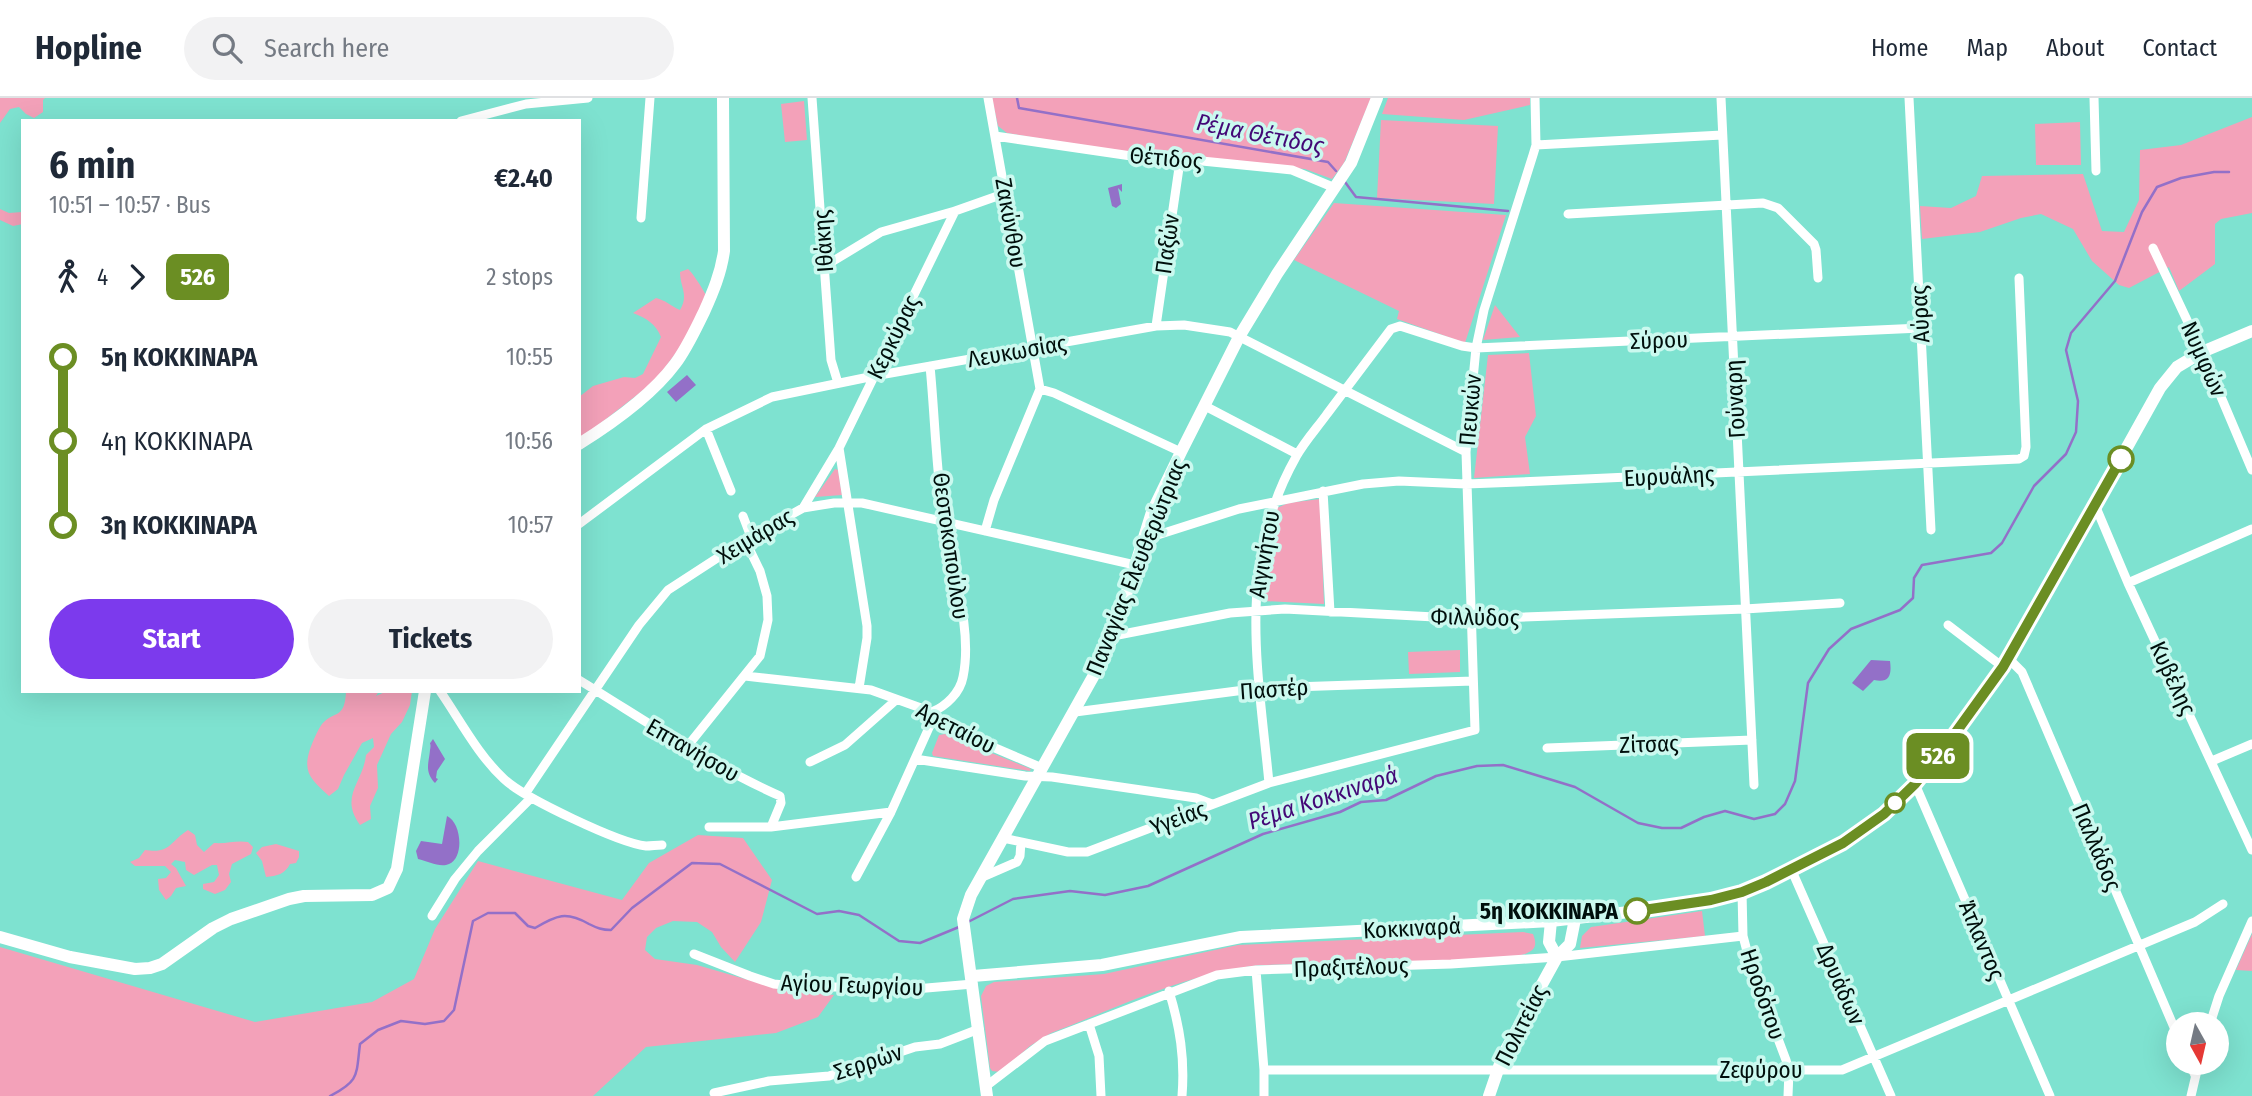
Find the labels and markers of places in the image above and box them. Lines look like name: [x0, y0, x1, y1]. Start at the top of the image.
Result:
unlabelled marker: [2108, 446, 2134, 472]
unlabelled marker: [1885, 793, 1905, 813]
place label: 5η ΚΟΚΚΙΝΑΡΑ: [1480, 897, 1619, 925]
marker: 5η ΚΟΚΚΙΝΑΡΑ: [1624, 898, 1650, 924]

